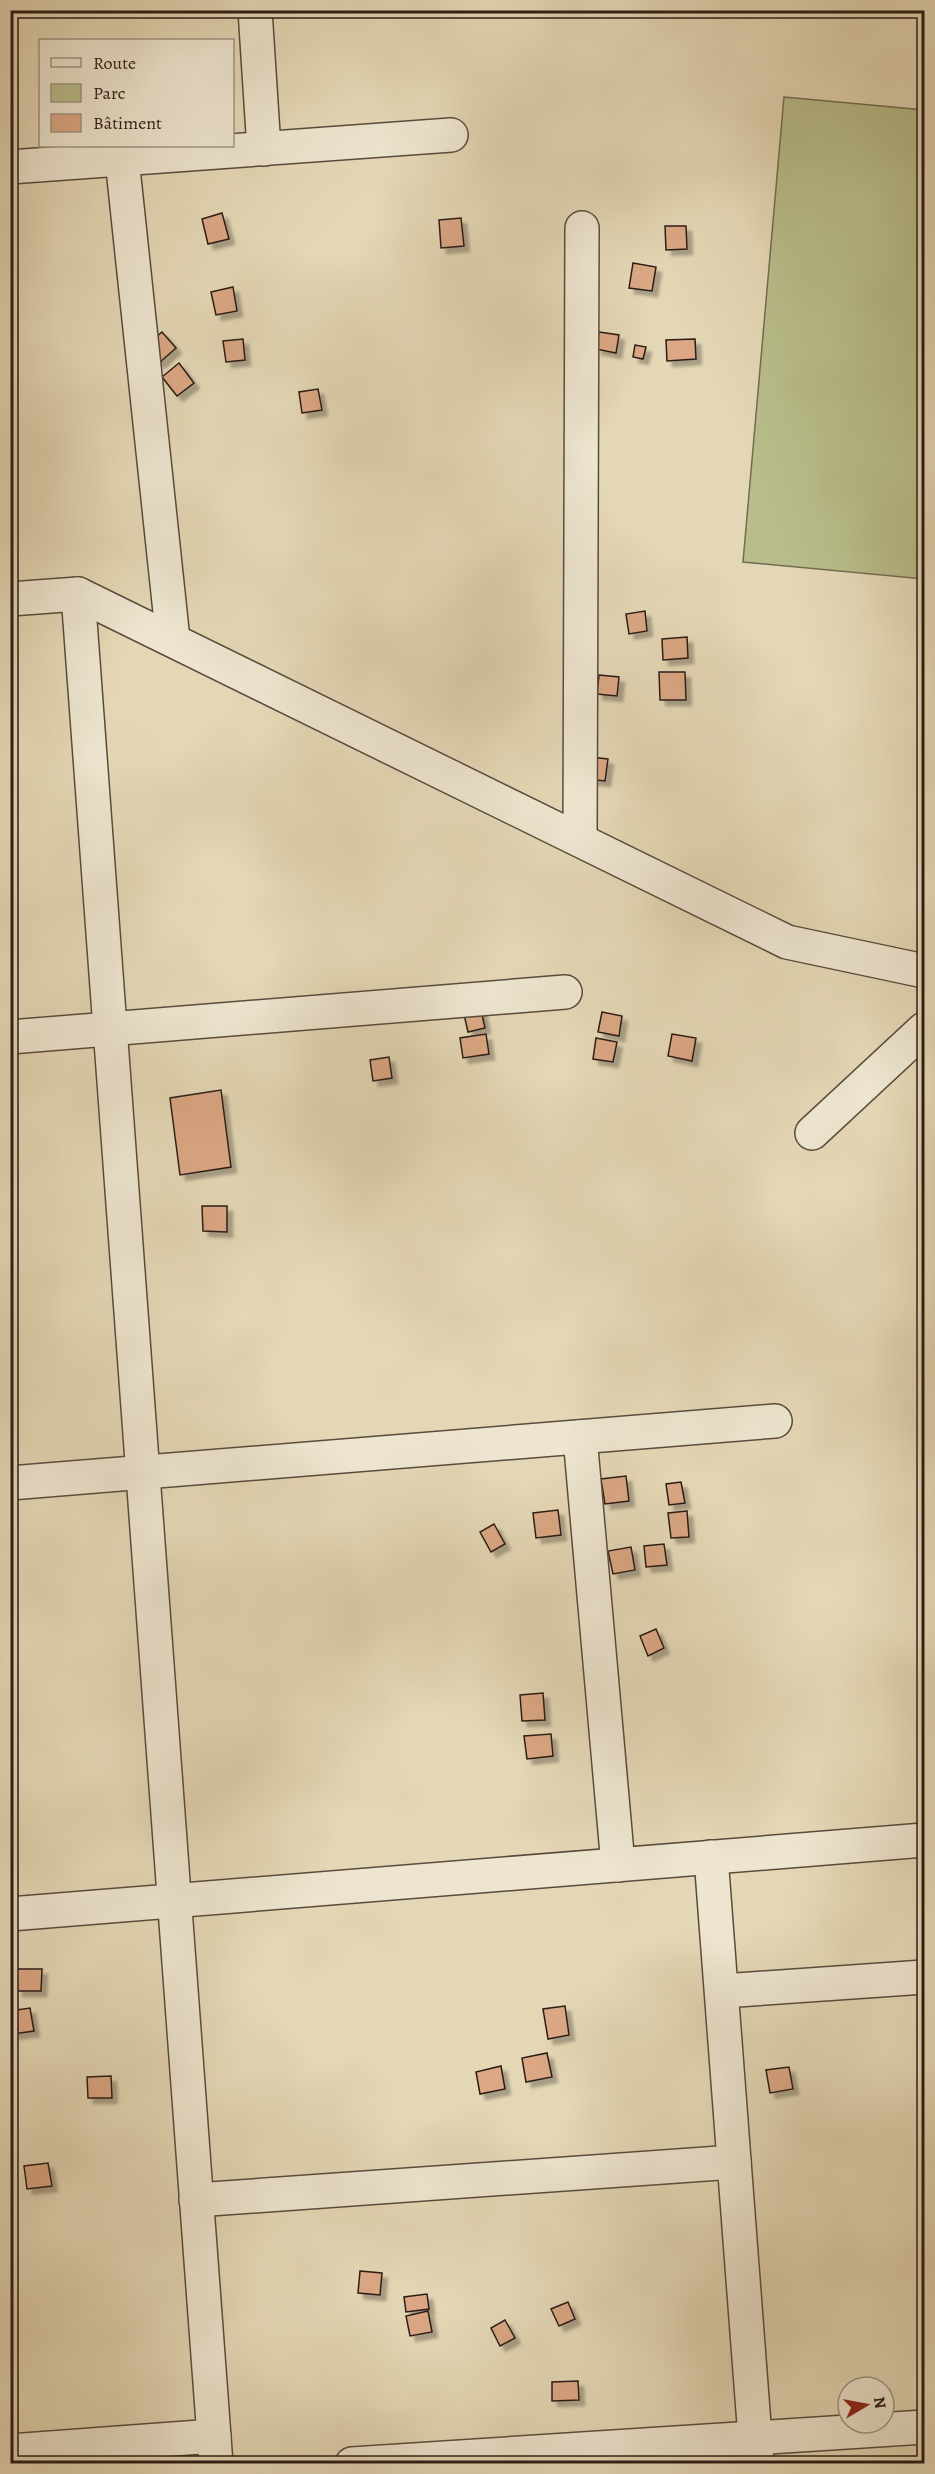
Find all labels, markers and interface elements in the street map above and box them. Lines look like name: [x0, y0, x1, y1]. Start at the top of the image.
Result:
legend: [39, 39, 234, 147]
text: Route: [93, 51, 136, 75]
text: Parc: [93, 81, 125, 105]
text: Bâtiment: [93, 111, 162, 135]
north arrow: [836, 2375, 896, 2435]
text: N: [868, 2395, 892, 2411]

